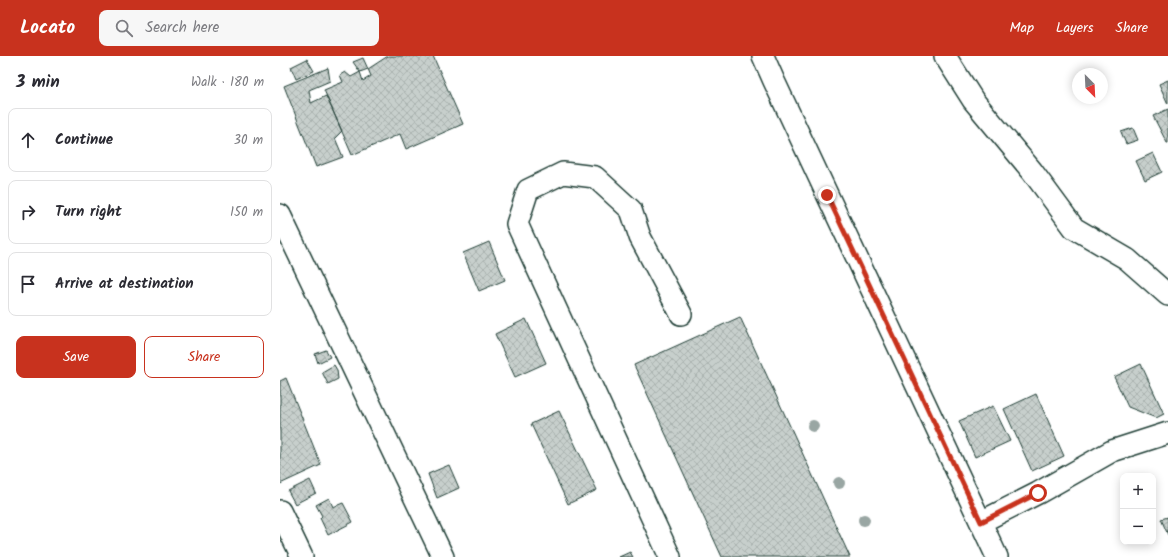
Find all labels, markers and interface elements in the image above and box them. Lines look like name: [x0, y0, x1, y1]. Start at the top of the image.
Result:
search box: [99, 10, 379, 46]
text: Locato: [20, 13, 75, 43]
text: Search here: [145, 16, 219, 40]
icon: search: [113, 17, 135, 39]
text: Map: [1010, 17, 1034, 39]
text: Layers: [1056, 17, 1094, 39]
text: Share: [1116, 17, 1148, 39]
north arrow: [1072, 68, 1108, 104]
text: 3 min: [16, 69, 60, 96]
text: Walk · 180 m: [191, 72, 264, 93]
text: Continue: [55, 128, 113, 152]
icon: ahead: [17, 129, 39, 151]
text: 30 m: [234, 130, 263, 151]
route end: [818, 186, 836, 204]
text: Turn right: [55, 200, 122, 224]
icon: right: [17, 201, 39, 223]
text: 150 m: [230, 202, 263, 223]
text: Arrive at destination: [55, 272, 194, 296]
icon: arrive: [17, 273, 39, 295]
button: Save: [16, 336, 136, 378]
button: Share: [144, 336, 264, 378]
map controls: [1120, 473, 1156, 545]
button: +: [1120, 473, 1156, 509]
route start: [1029, 484, 1047, 502]
button: −: [1120, 509, 1156, 545]

